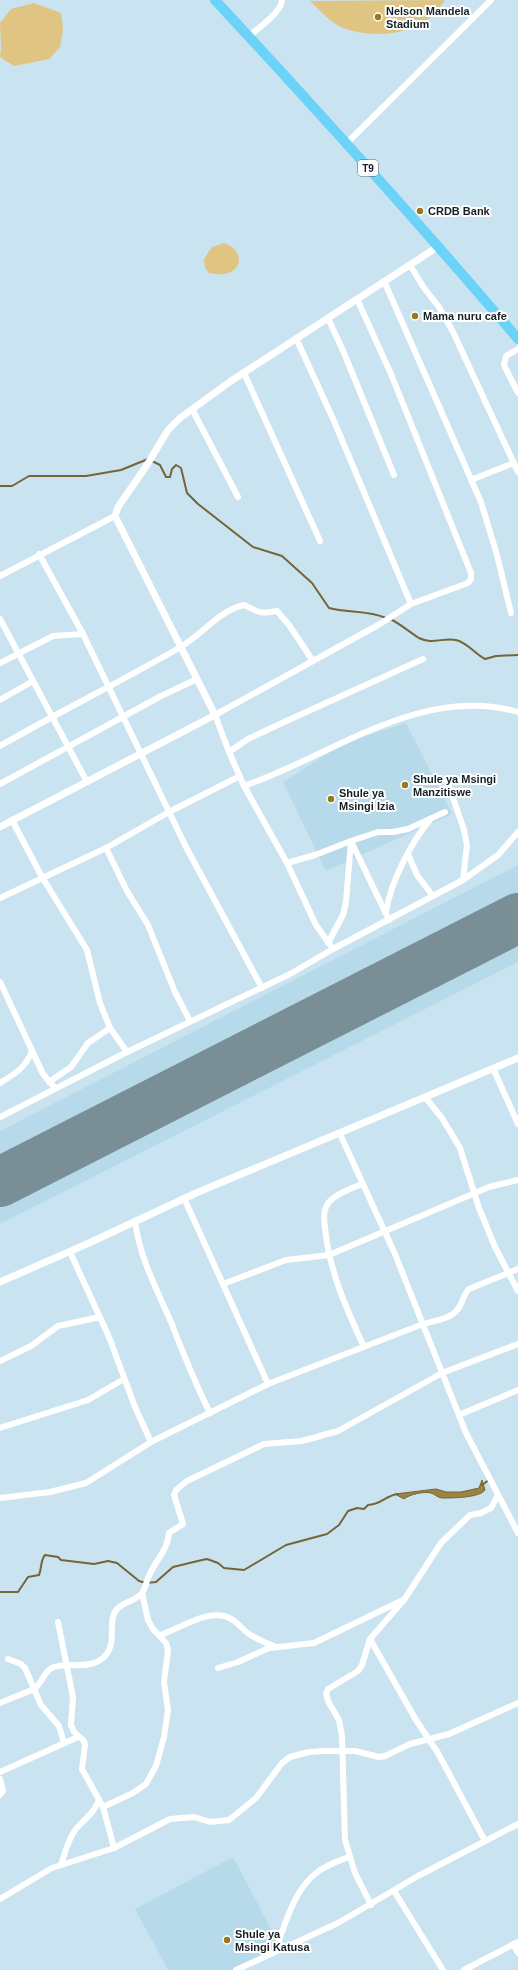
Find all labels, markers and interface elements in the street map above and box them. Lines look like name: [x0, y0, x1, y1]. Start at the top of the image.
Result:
place label: Nelson Mandela Stadium: [386, 5, 471, 30]
marker: Nelson Mandela Stadium: [373, 12, 383, 22]
road number: T9: [358, 160, 378, 176]
place label: CRDB Bank: [428, 205, 491, 217]
marker: CRDB Bank: [415, 206, 425, 216]
place label: Mama nuru cafe: [423, 310, 507, 322]
marker: Mama nuru cafe: [410, 311, 420, 321]
place label: Shule ya Msingi Manzitiswe: [413, 773, 496, 798]
marker: Shule ya Msingi Manzitiswe: [400, 780, 410, 790]
place label: Shule ya Msingi Izia: [339, 787, 396, 812]
marker: Shule ya Msingi Izia: [326, 794, 336, 804]
place label: Shule ya Msingi Katusa: [235, 1928, 310, 1953]
marker: Shule ya Msingi Katusa: [222, 1935, 232, 1945]

